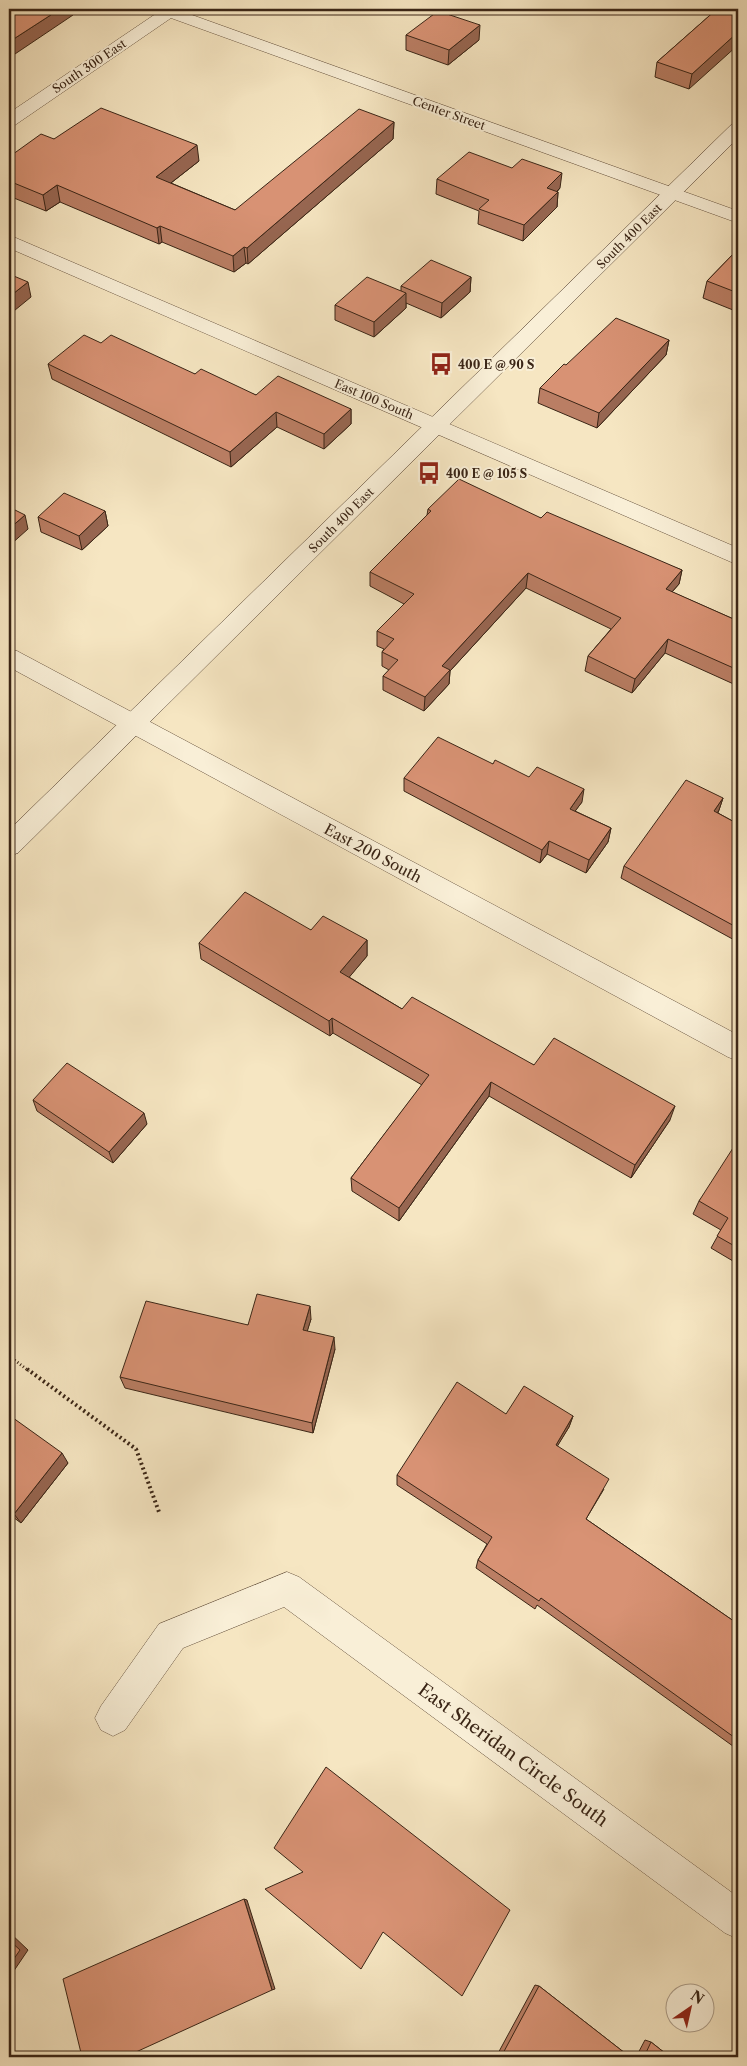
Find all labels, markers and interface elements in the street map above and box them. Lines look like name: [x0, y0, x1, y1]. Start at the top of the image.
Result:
street label: South 300 East: [49, 35, 129, 96]
street label: Center Street: [410, 93, 488, 133]
street label: South 400 East: [593, 200, 665, 272]
bus stop icon: 400 E @ 90 S: [428, 351, 454, 377]
place label: 400 E @ 90 S: [458, 357, 535, 372]
street label: East 100 South: [332, 376, 416, 423]
bus stop icon: 400 E @ 105 S: [416, 460, 442, 486]
place label: 400 E @ 105 S: [446, 466, 528, 481]
street label: South 400 East: [305, 484, 377, 556]
street label: East 200 South: [321, 819, 426, 887]
street label: East Sheridan Circle South: [414, 1679, 612, 1831]
north arrow: [664, 1984, 714, 2034]
text: N: [687, 1986, 707, 2008]

